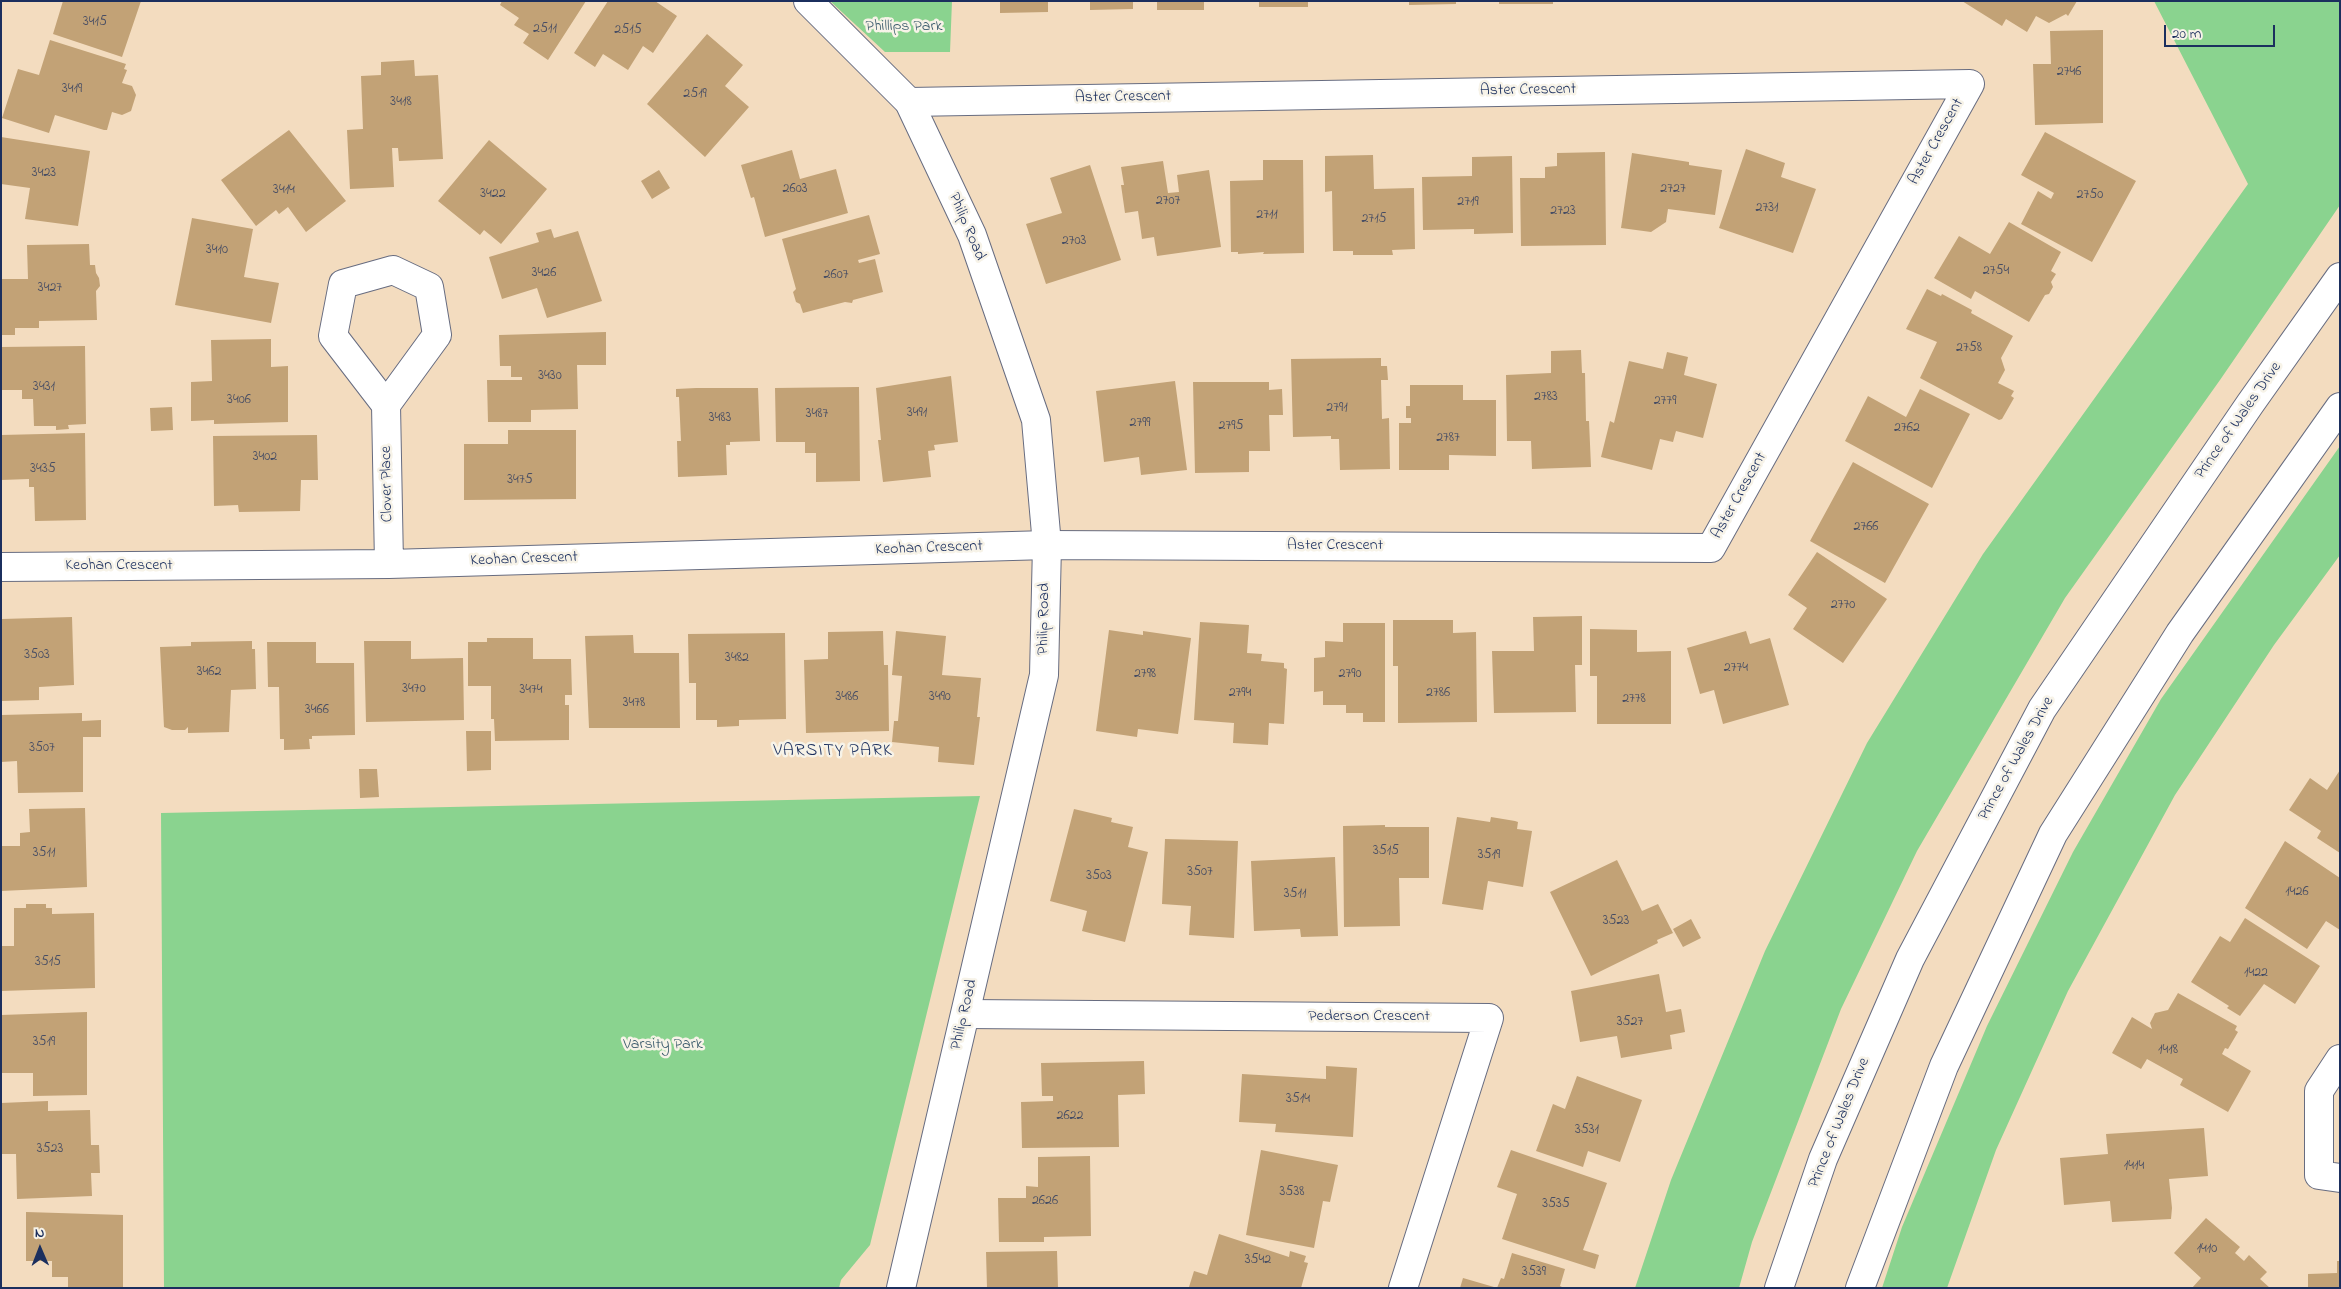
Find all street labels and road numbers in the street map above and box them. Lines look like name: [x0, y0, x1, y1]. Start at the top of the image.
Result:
street label: Aster Crescent: [1480, 81, 1576, 101]
street label: Aster Crescent: [1075, 88, 1171, 108]
street label: Aster Crescent: [1905, 95, 1969, 189]
street label: Philip Road: [943, 190, 989, 264]
street label: Prince of Wales Drive: [2191, 359, 2287, 483]
street label: Clover Place: [378, 446, 398, 522]
street label: Aster Crescent: [1708, 449, 1772, 543]
street label: Aster Crescent: [1287, 536, 1383, 556]
street label: Keohan Crescent: [875, 538, 983, 560]
street label: Keohan Crescent: [470, 549, 578, 571]
street label: Keohan Crescent: [65, 556, 173, 576]
street label: Philip Road: [1035, 583, 1055, 655]
street label: Prince of Wales Drive: [1975, 694, 2059, 824]
street label: Philip Road: [948, 978, 982, 1052]
street label: Pederson Crescent: [1308, 1007, 1430, 1027]
street label: Prince of Wales Drive: [1805, 1055, 1875, 1191]

